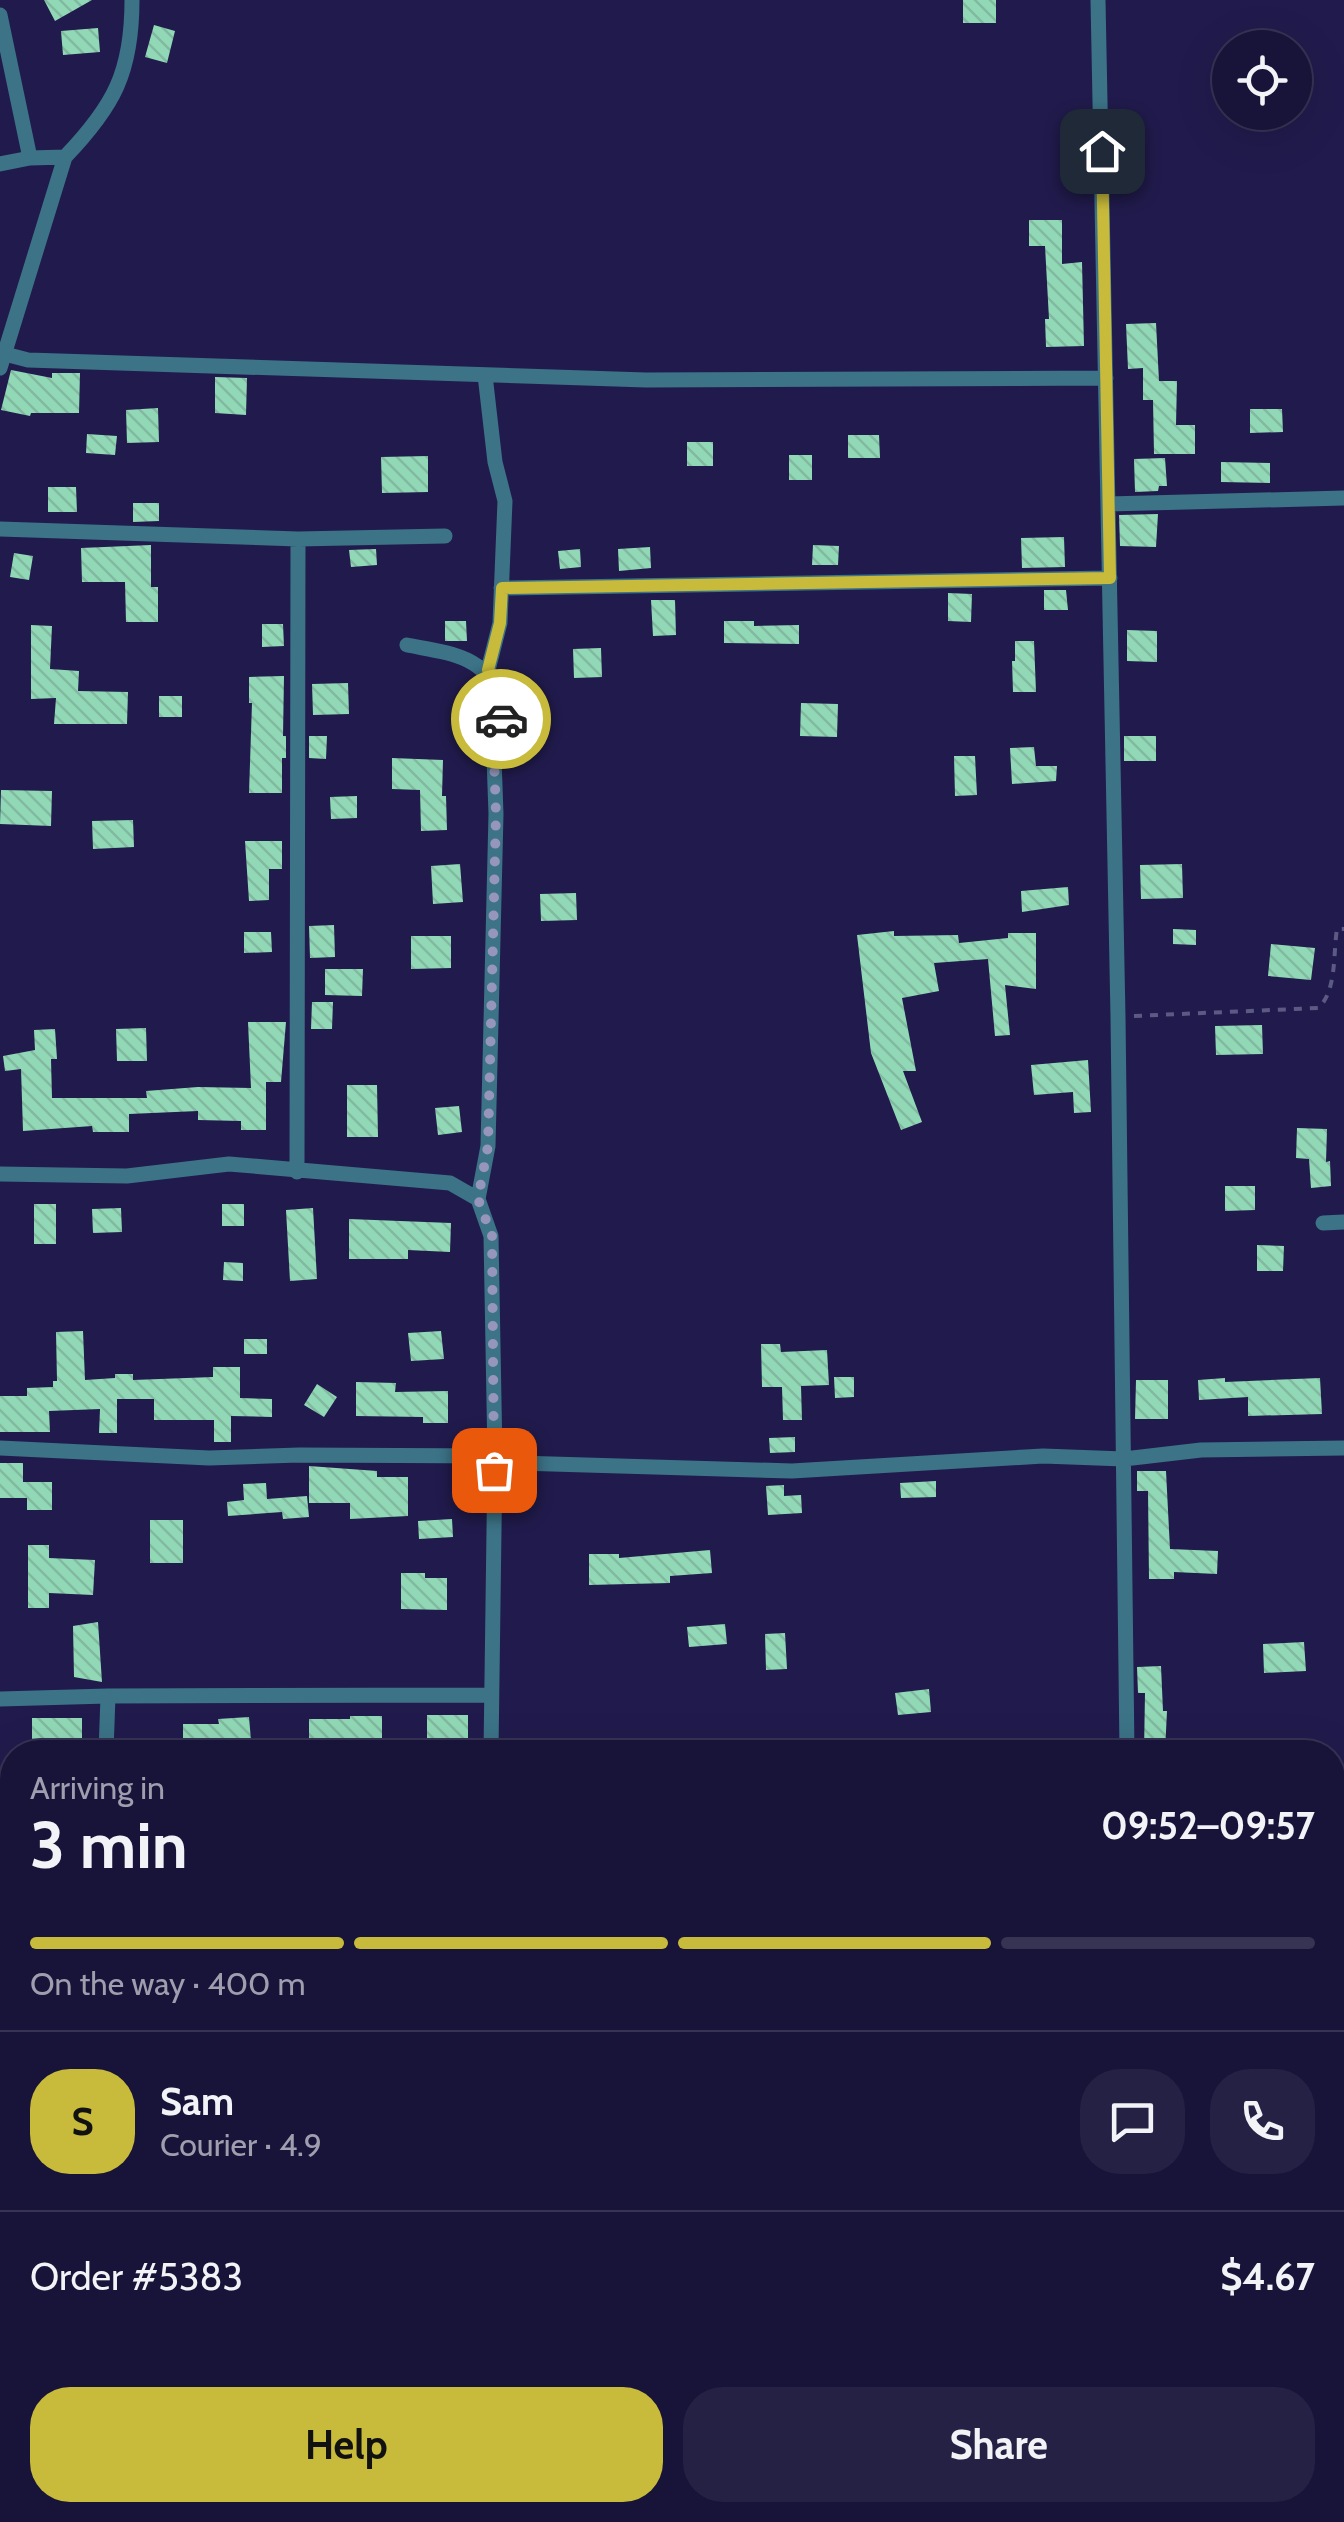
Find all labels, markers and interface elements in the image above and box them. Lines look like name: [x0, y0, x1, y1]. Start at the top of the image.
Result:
map controls: [1212, 30, 1312, 130]
button: locate: [1212, 30, 1312, 130]
pin: [1060, 109, 1145, 194]
icon: home: [1075, 124, 1130, 179]
courier: [451, 669, 551, 769]
icon: car: [474, 692, 529, 747]
pin: [452, 1428, 537, 1513]
icon: bag: [467, 1443, 522, 1498]
text: Arriving in: [30, 1768, 165, 1807]
text: 09:52–09:57: [1101, 1802, 1315, 1849]
text: 3 min: [30, 1805, 188, 1884]
text: On the way · 400 m: [30, 1964, 306, 2003]
button: chat: [1080, 2069, 1185, 2174]
button: phone: [1210, 2069, 1315, 2174]
text: Sam: [160, 2078, 234, 2125]
text: S: [71, 2098, 94, 2145]
text: Courier · 4.9: [160, 2125, 322, 2164]
text: Order #5383: [30, 2253, 243, 2300]
text: $4.67: [1220, 2253, 1315, 2300]
button: Help: [30, 2387, 663, 2502]
button: Share: [683, 2387, 1315, 2502]

